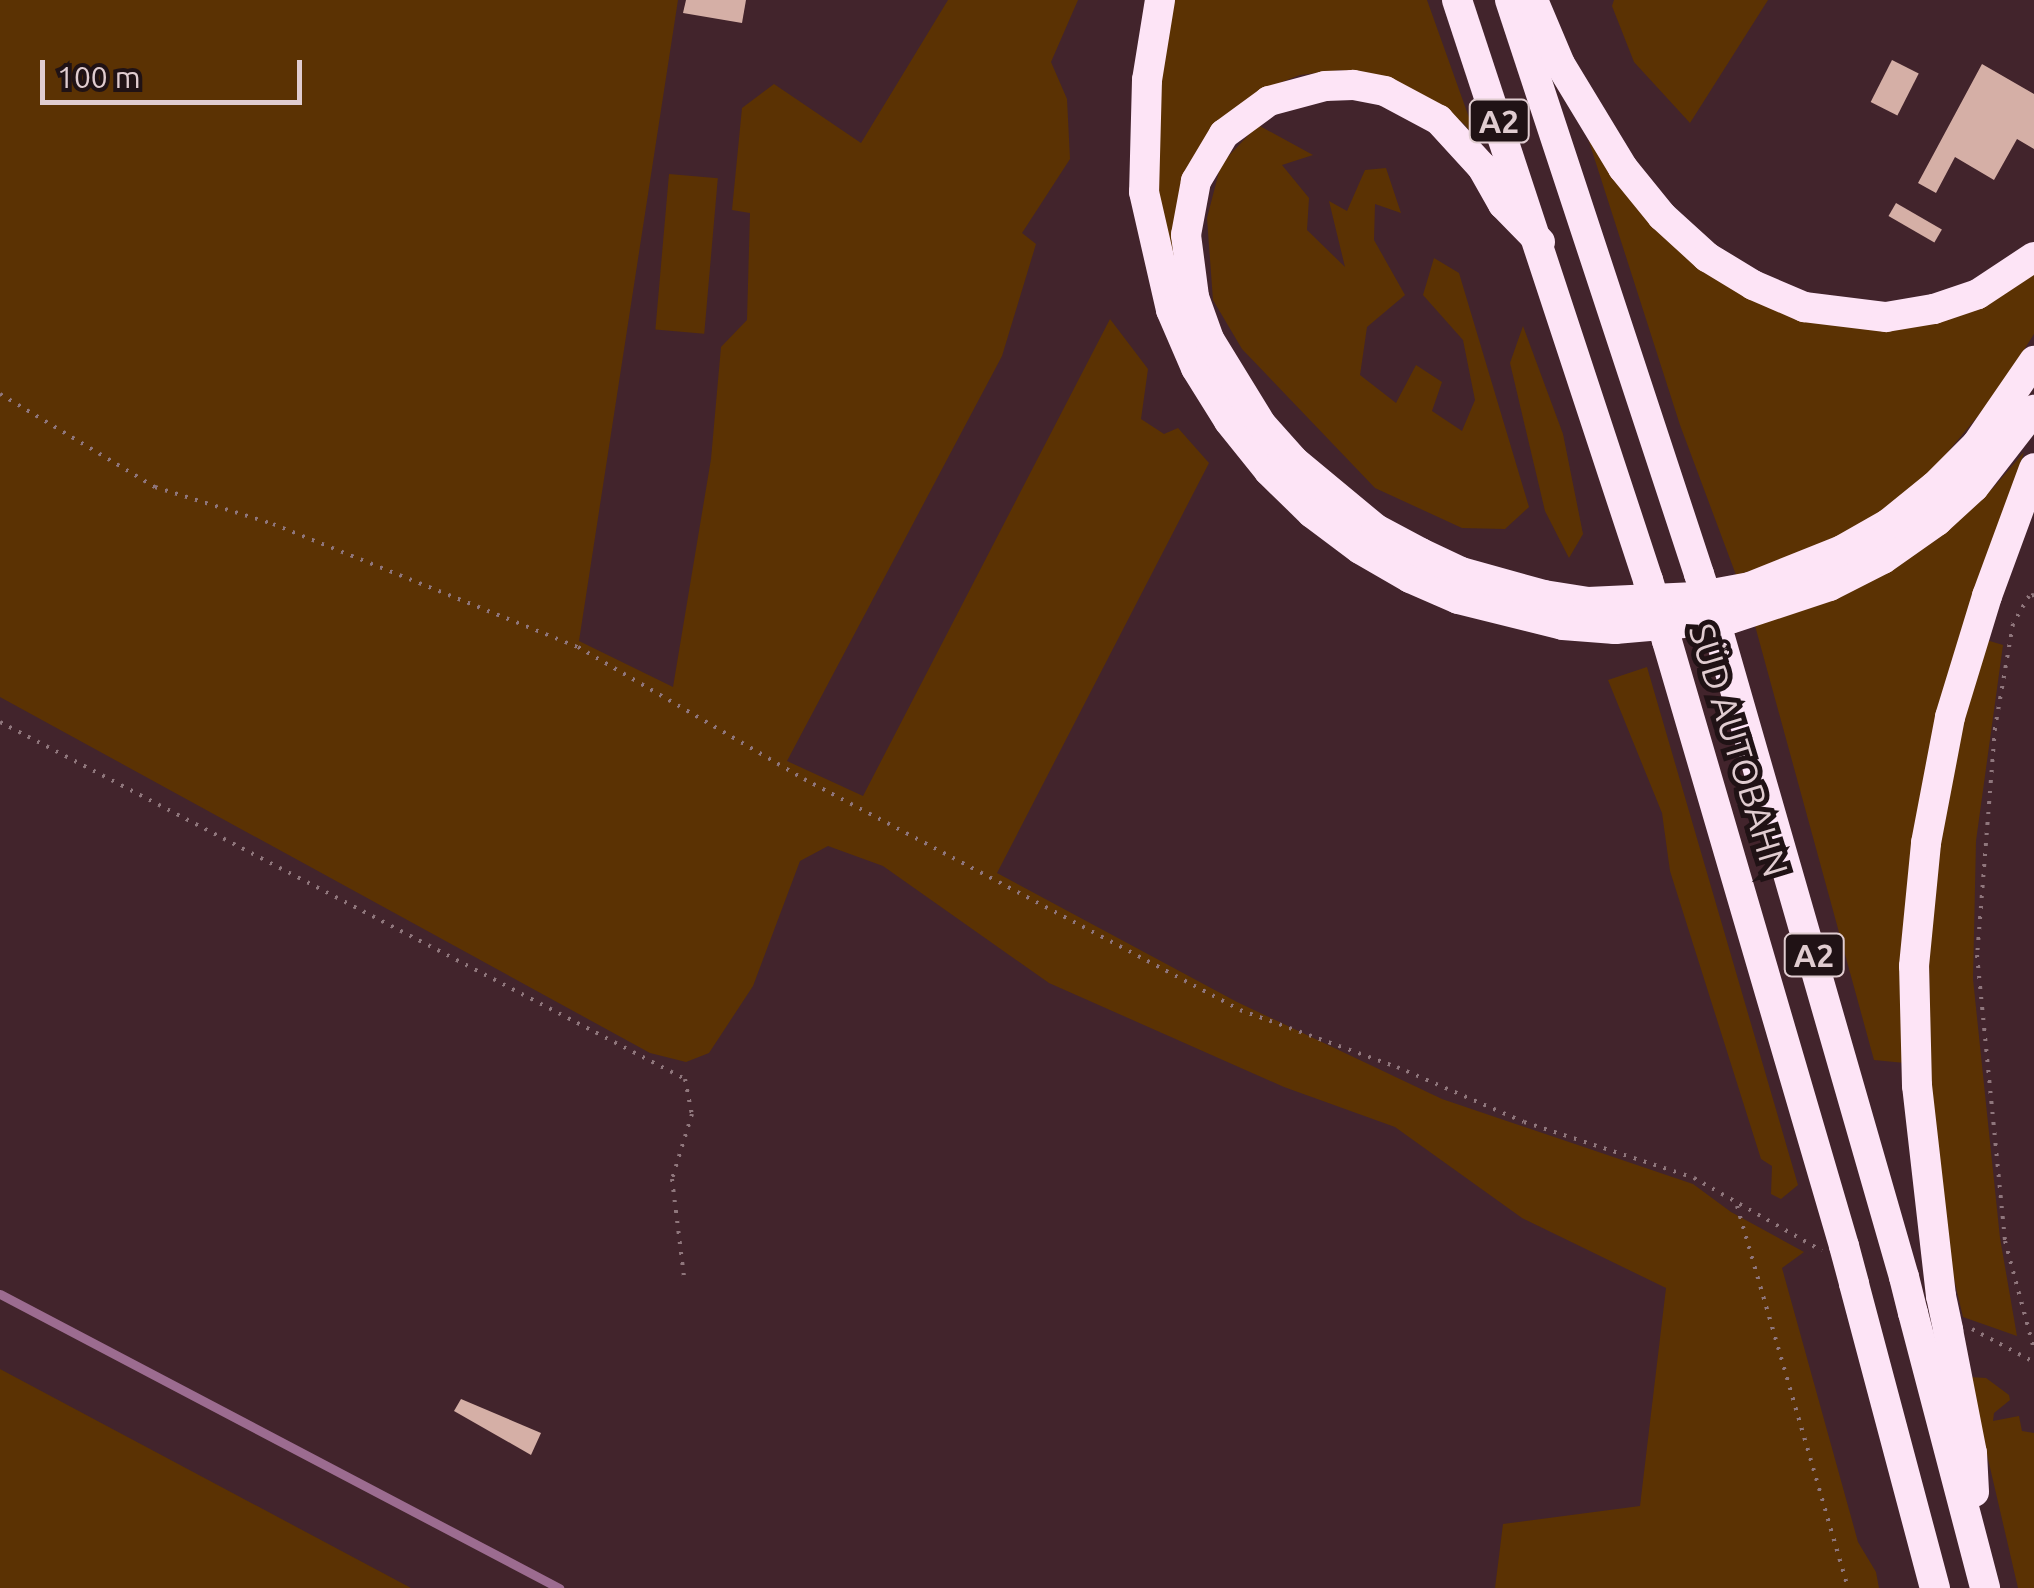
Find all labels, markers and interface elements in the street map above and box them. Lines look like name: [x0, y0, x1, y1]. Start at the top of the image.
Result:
scale bar: [45, 40, 308, 102]
text: 100 m: [57, 60, 141, 94]
road number: A2: [1466, 94, 1532, 148]
street label: SÜD AUTOBAHN: [1681, 619, 1797, 881]
road number: A2: [1782, 928, 1846, 982]

